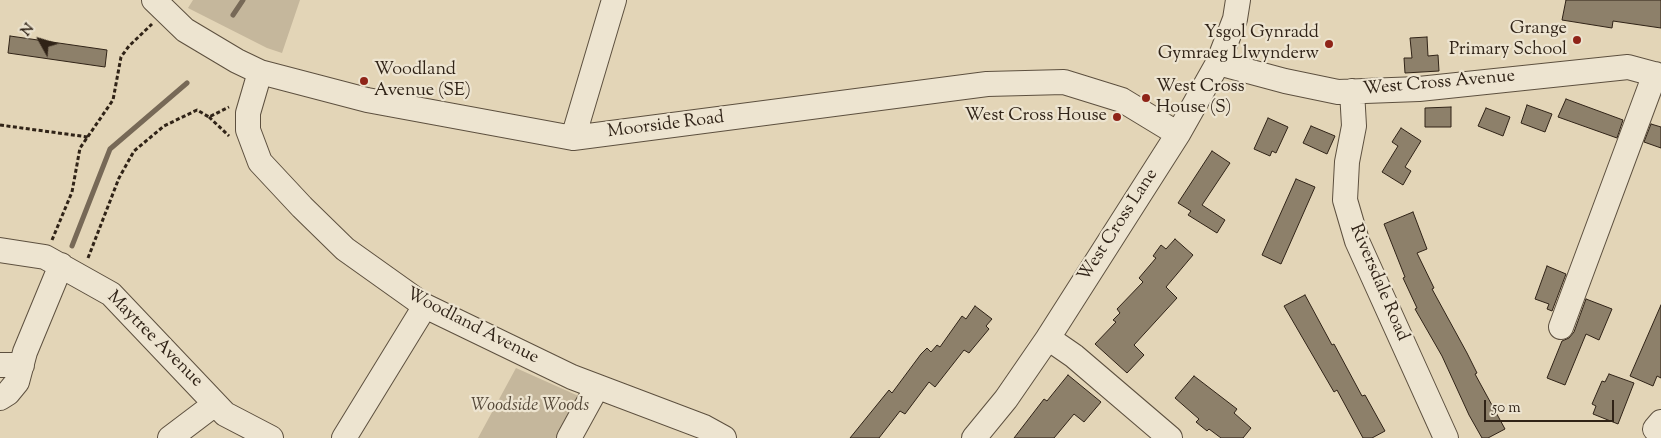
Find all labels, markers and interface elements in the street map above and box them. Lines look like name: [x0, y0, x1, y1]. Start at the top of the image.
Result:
north arrow: [15, 15, 65, 65]
place label: Grange Primary School: [1449, 19, 1567, 62]
text: N: [17, 20, 40, 41]
place label: Ysgol Gynradd Gymraeg Llwynderw: [1158, 23, 1319, 66]
marker: Grange Primary School: [1571, 34, 1583, 46]
marker: Ysgol Gynradd Gymraeg Llwynderw: [1323, 38, 1335, 50]
place label: Woodland Avenue (SE): [374, 60, 471, 102]
street label: West Cross Avenue: [1362, 67, 1516, 101]
marker: Woodland Avenue (SE): [358, 75, 370, 87]
place label: West Cross House (S): [1156, 77, 1245, 120]
marker: West Cross House (S): [1140, 92, 1152, 104]
place label: West Cross House: [965, 106, 1107, 128]
street label: Moorside Road: [606, 108, 726, 144]
marker: West Cross House: [1111, 111, 1123, 123]
street label: West Cross Lane: [1074, 165, 1164, 287]
street label: Riversdale Road: [1344, 221, 1412, 345]
street label: Woodland Avenue: [402, 284, 542, 370]
street label: Maytree Avenue: [101, 287, 207, 393]
scale bar: [1486, 390, 1616, 422]
park label: Woodside Woods: [471, 396, 589, 418]
text: 50 m: [1492, 398, 1521, 419]

